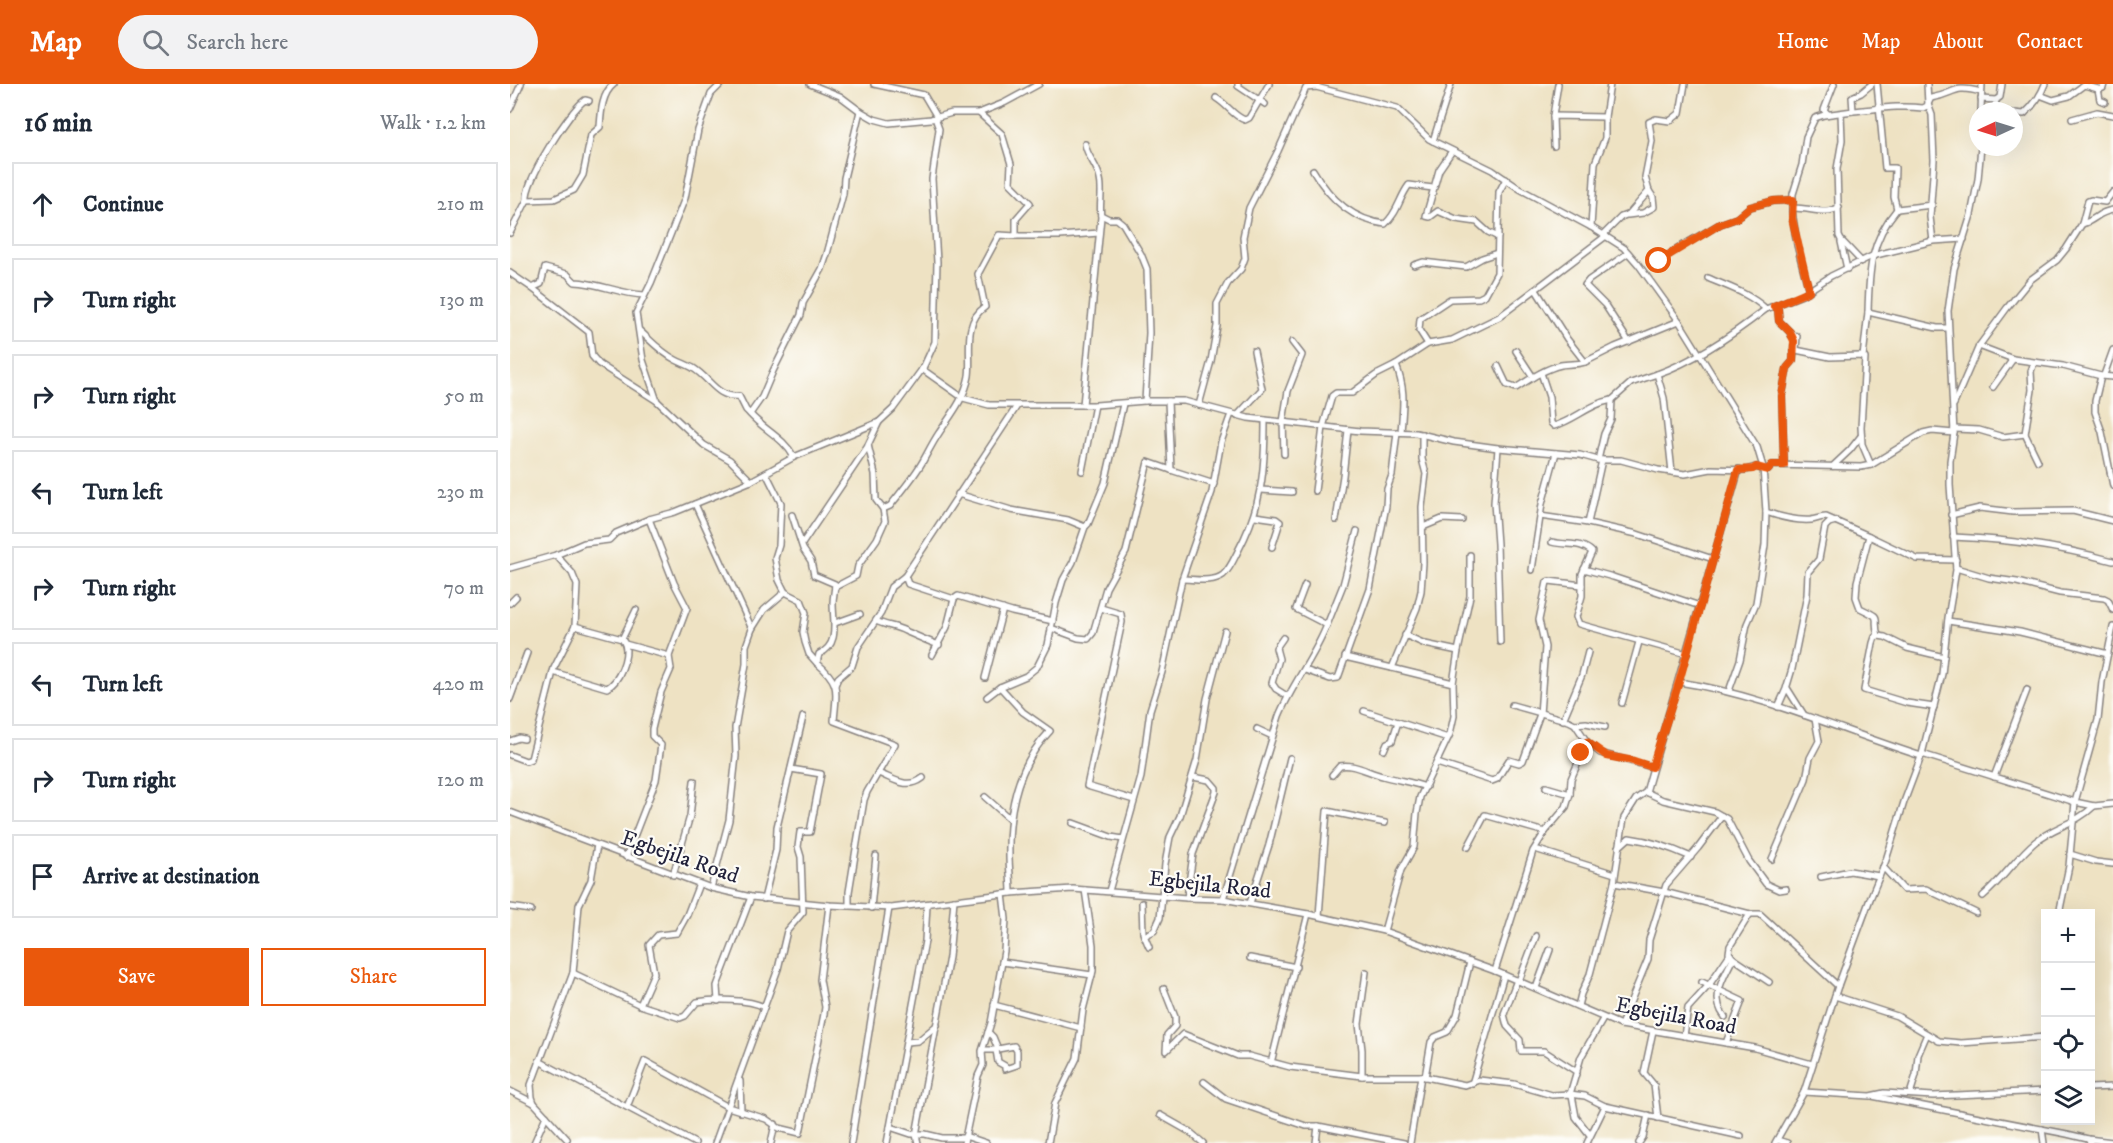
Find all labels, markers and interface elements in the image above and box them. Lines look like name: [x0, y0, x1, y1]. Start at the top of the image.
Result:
search box: [118, 15, 538, 69]
text: Map: [30, 25, 82, 60]
icon: search: [139, 26, 172, 59]
text: Search here: [187, 29, 288, 56]
text: Home: [1777, 29, 1829, 55]
text: Map: [1862, 29, 1900, 55]
text: About: [1933, 29, 1984, 55]
text: Contact: [2017, 29, 2083, 55]
north arrow: [1969, 102, 2023, 156]
text: 16 min: [24, 107, 92, 140]
text: Walk · 1.2 km: [380, 111, 486, 136]
icon: ahead: [26, 188, 59, 221]
text: Continue: [83, 191, 164, 218]
text: 210 m: [437, 192, 484, 217]
route start: [1645, 247, 1671, 273]
icon: right: [26, 284, 59, 317]
text: Turn right: [83, 287, 176, 314]
text: 130 m: [439, 288, 484, 313]
icon: right: [26, 380, 59, 413]
text: Turn right: [83, 383, 176, 410]
text: 50 m: [444, 384, 484, 409]
icon: left: [26, 476, 59, 509]
text: Turn left: [83, 479, 163, 506]
text: 230 m: [437, 480, 484, 505]
icon: right: [26, 572, 59, 605]
text: Turn right: [83, 575, 176, 602]
text: 70 m: [443, 576, 484, 601]
icon: left: [26, 668, 59, 701]
text: Turn left: [83, 671, 163, 698]
text: 420 m: [433, 672, 484, 697]
route end: [1567, 739, 1593, 765]
icon: right: [26, 764, 59, 797]
text: Turn right: [83, 767, 176, 794]
text: 120 m: [437, 768, 484, 793]
street label: Egbejila Road: [618, 824, 742, 890]
icon: arrive: [26, 860, 59, 893]
text: Arrive at destination: [83, 863, 260, 890]
street label: Egbejila Road: [1148, 865, 1273, 905]
map controls: [2041, 909, 2095, 1125]
button: +: [2041, 909, 2095, 963]
button: Save: [24, 948, 249, 1006]
button: Share: [261, 948, 486, 1006]
button: −: [2041, 963, 2095, 1017]
street label: Egbejila Road: [1613, 991, 1739, 1041]
button: locate: [2041, 1017, 2095, 1071]
button: layers: [2041, 1071, 2095, 1125]

